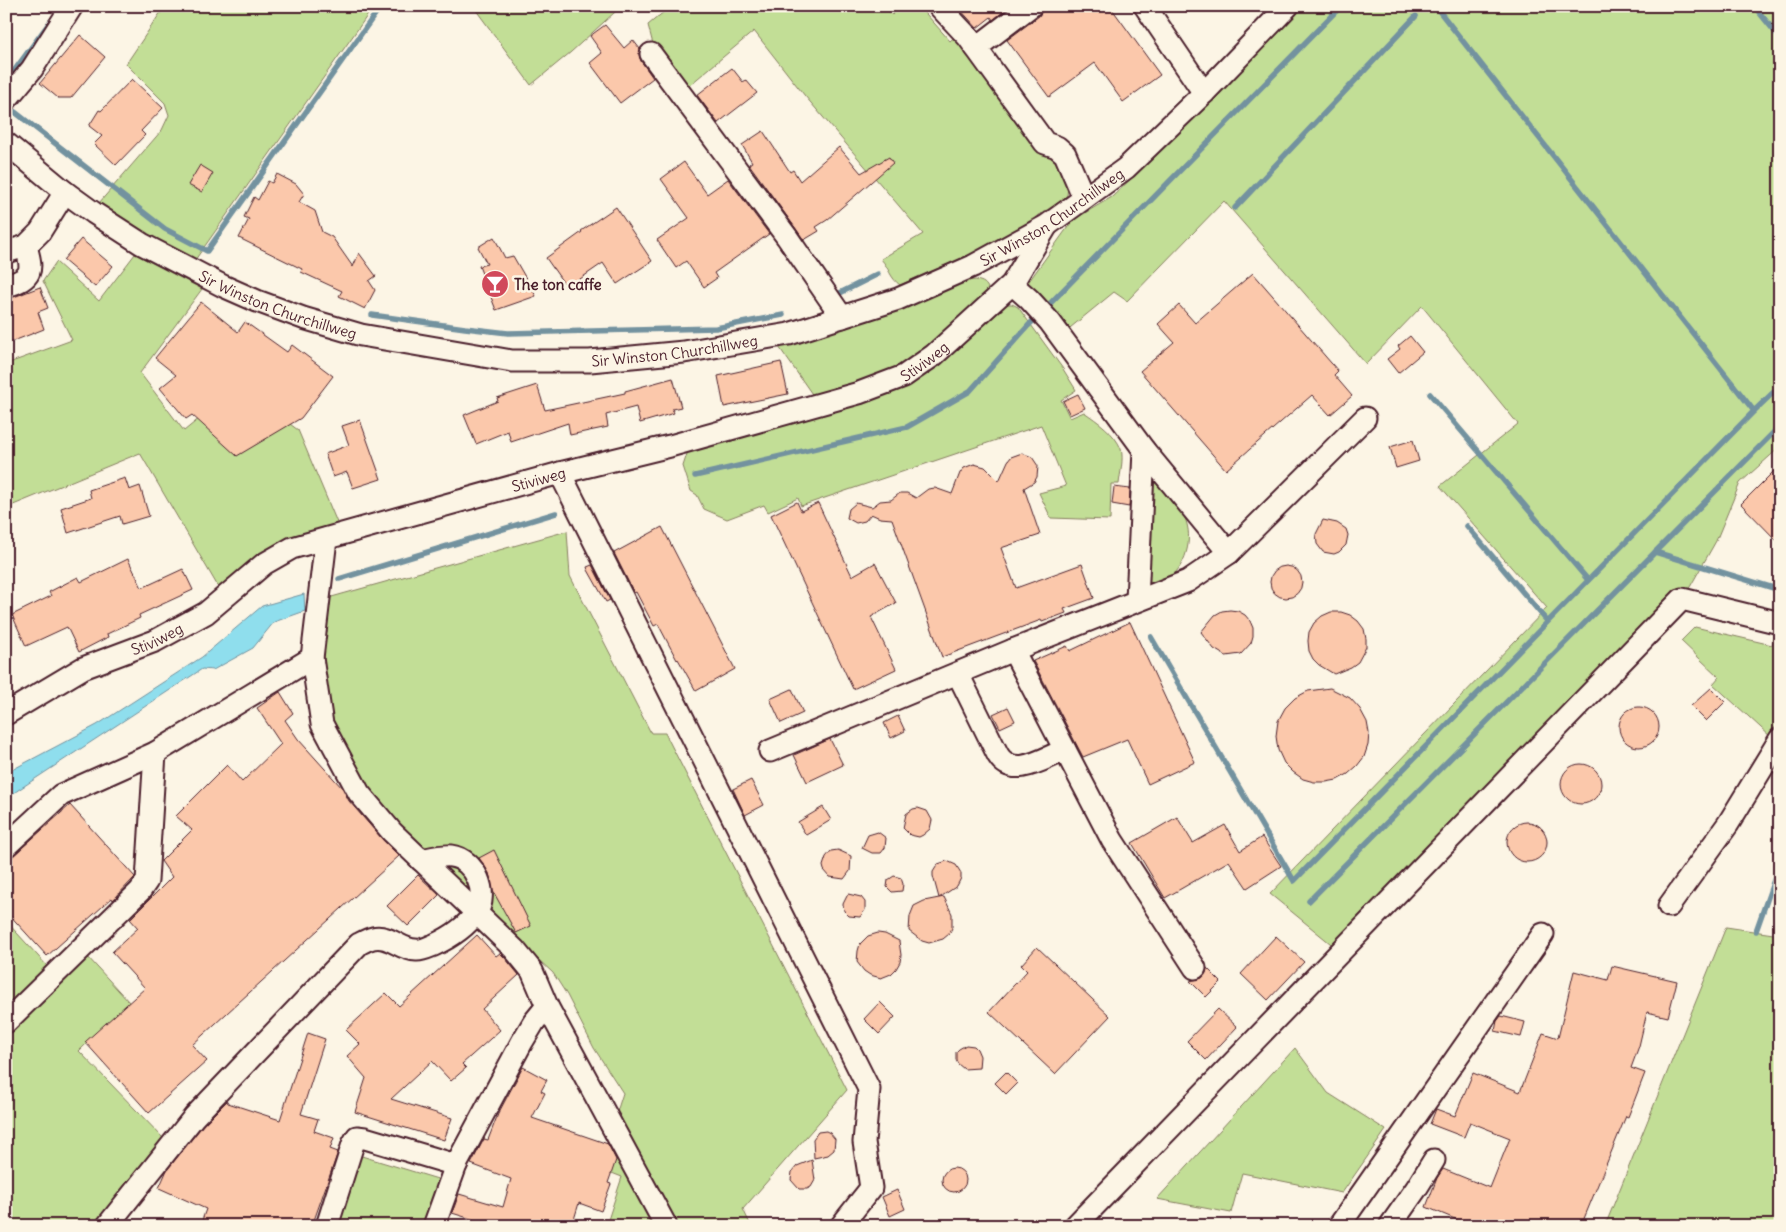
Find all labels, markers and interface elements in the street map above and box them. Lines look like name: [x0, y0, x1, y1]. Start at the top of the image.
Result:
street label: Sir Winston Churchillweg: [976, 163, 1127, 270]
street label: Sir Winston Churchillweg: [196, 266, 359, 343]
bar icon: The ton caffe: [480, 269, 510, 299]
place label: The ton caffe: [514, 275, 602, 294]
street label: Sir Winston Churchillweg: [591, 330, 759, 370]
street label: Stiviweg: [896, 337, 952, 385]
street label: Stiviweg: [509, 462, 568, 496]
street label: Stiviweg: [128, 618, 186, 659]

